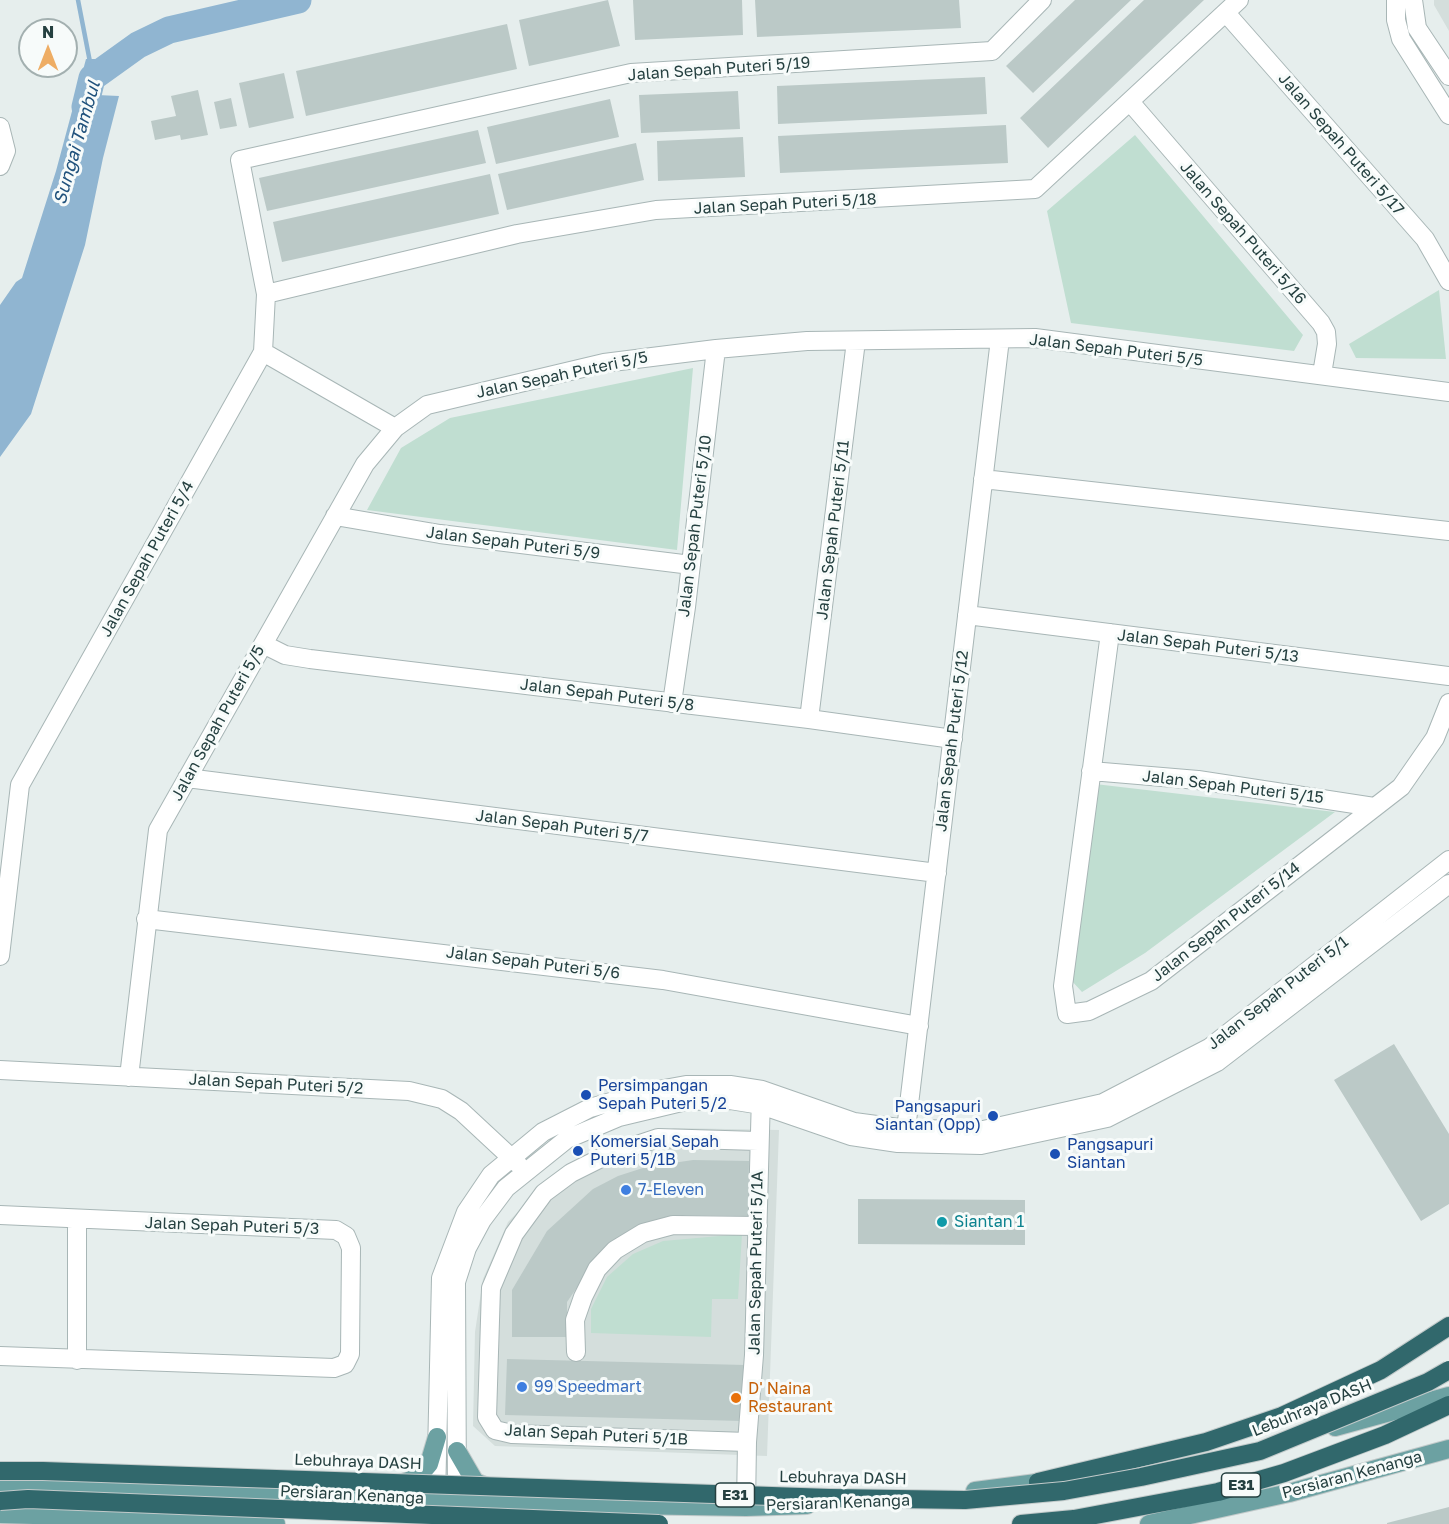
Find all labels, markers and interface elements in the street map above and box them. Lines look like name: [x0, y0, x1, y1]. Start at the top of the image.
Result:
north arrow: [18, 18, 78, 78]
text: N: [42, 22, 54, 42]
street label: Jalan Sepah Puteri 5/19: [627, 53, 811, 85]
street label: Jalan Sepah Puteri 5/17: [1274, 69, 1408, 219]
water label: Sungai Tambul: [49, 79, 105, 207]
street label: Jalan Sepah Puteri 5/16: [1176, 158, 1310, 308]
street label: Jalan Sepah Puteri 5/18: [693, 190, 877, 218]
street label: Jalan Sepah Puteri 5/5: [1028, 330, 1204, 370]
street label: Jalan Sepah Puteri 5/5: [475, 347, 649, 403]
street label: Jalan Sepah Puteri 5/10: [674, 434, 716, 618]
street label: Jalan Sepah Puteri 5/11: [812, 439, 854, 621]
street label: Jalan Sepah Puteri 5/4: [96, 478, 198, 640]
street label: Jalan Sepah Puteri 5/9: [425, 523, 601, 563]
street label: Jalan Sepah Puteri 5/13: [1116, 625, 1300, 667]
street label: Jalan Sepah Puteri 5/5: [167, 642, 269, 804]
street label: Jalan Sepah Puteri 5/12: [931, 649, 973, 833]
street label: Jalan Sepah Puteri 5/8: [519, 675, 695, 715]
street label: Jalan Sepah Puteri 5/15: [1141, 766, 1325, 808]
street label: Jalan Sepah Puteri 5/7: [474, 806, 650, 846]
street label: Jalan Sepah Puteri 5/14: [1148, 858, 1304, 986]
street label: Jalan Sepah Puteri 5/1: [1204, 932, 1352, 1054]
street label: Jalan Sepah Puteri 5/6: [445, 943, 621, 983]
street label: Jalan Sepah Puteri 5/2: [188, 1070, 364, 1098]
place label: Persimpangan Sepah Puteri 5/2: [598, 1076, 727, 1114]
marker: Persimpangan Sepah Puteri 5/2: [579, 1088, 593, 1102]
place label: Pangsapuri Siantan (Opp): [875, 1097, 981, 1135]
marker: Pangsapuri Siantan (Opp): [986, 1109, 1000, 1123]
place label: Komersial Sepah Puteri 5/1B: [590, 1132, 719, 1170]
place label: Pangsapuri Siantan: [1067, 1135, 1154, 1173]
marker: Komersial Sepah Puteri 5/1B: [571, 1144, 585, 1158]
marker: Pangsapuri Siantan: [1048, 1147, 1062, 1161]
street label: Jalan Sepah Puteri 5/1A: [745, 1171, 767, 1355]
place label: 7-Eleven: [638, 1180, 704, 1200]
marker: 7-Eleven: [619, 1183, 633, 1197]
place label: Siantan 1: [954, 1212, 1024, 1232]
street label: Jalan Sepah Puteri 5/3: [144, 1213, 320, 1239]
marker: Siantan 1: [935, 1215, 949, 1229]
street label: Lebuhraya DASH: [1249, 1375, 1375, 1441]
place label: 99 Speedmart: [534, 1377, 642, 1397]
place label: D' Naina Restaurant: [748, 1379, 833, 1417]
marker: 99 Speedmart: [515, 1380, 529, 1394]
marker: D' Naina Restaurant: [729, 1391, 743, 1405]
street label: Jalan Sepah Puteri 5/1B: [504, 1421, 688, 1449]
street label: Persiaran Kenanga: [1280, 1447, 1424, 1503]
street label: Lebuhraya DASH: [294, 1450, 422, 1474]
street label: Lebuhraya DASH: [779, 1467, 907, 1489]
road number: E31: [1222, 1473, 1260, 1497]
street label: Persiaran Kenanga: [279, 1482, 425, 1508]
road number: E31: [716, 1483, 754, 1507]
street label: Persiaran Kenanga: [766, 1491, 910, 1515]

